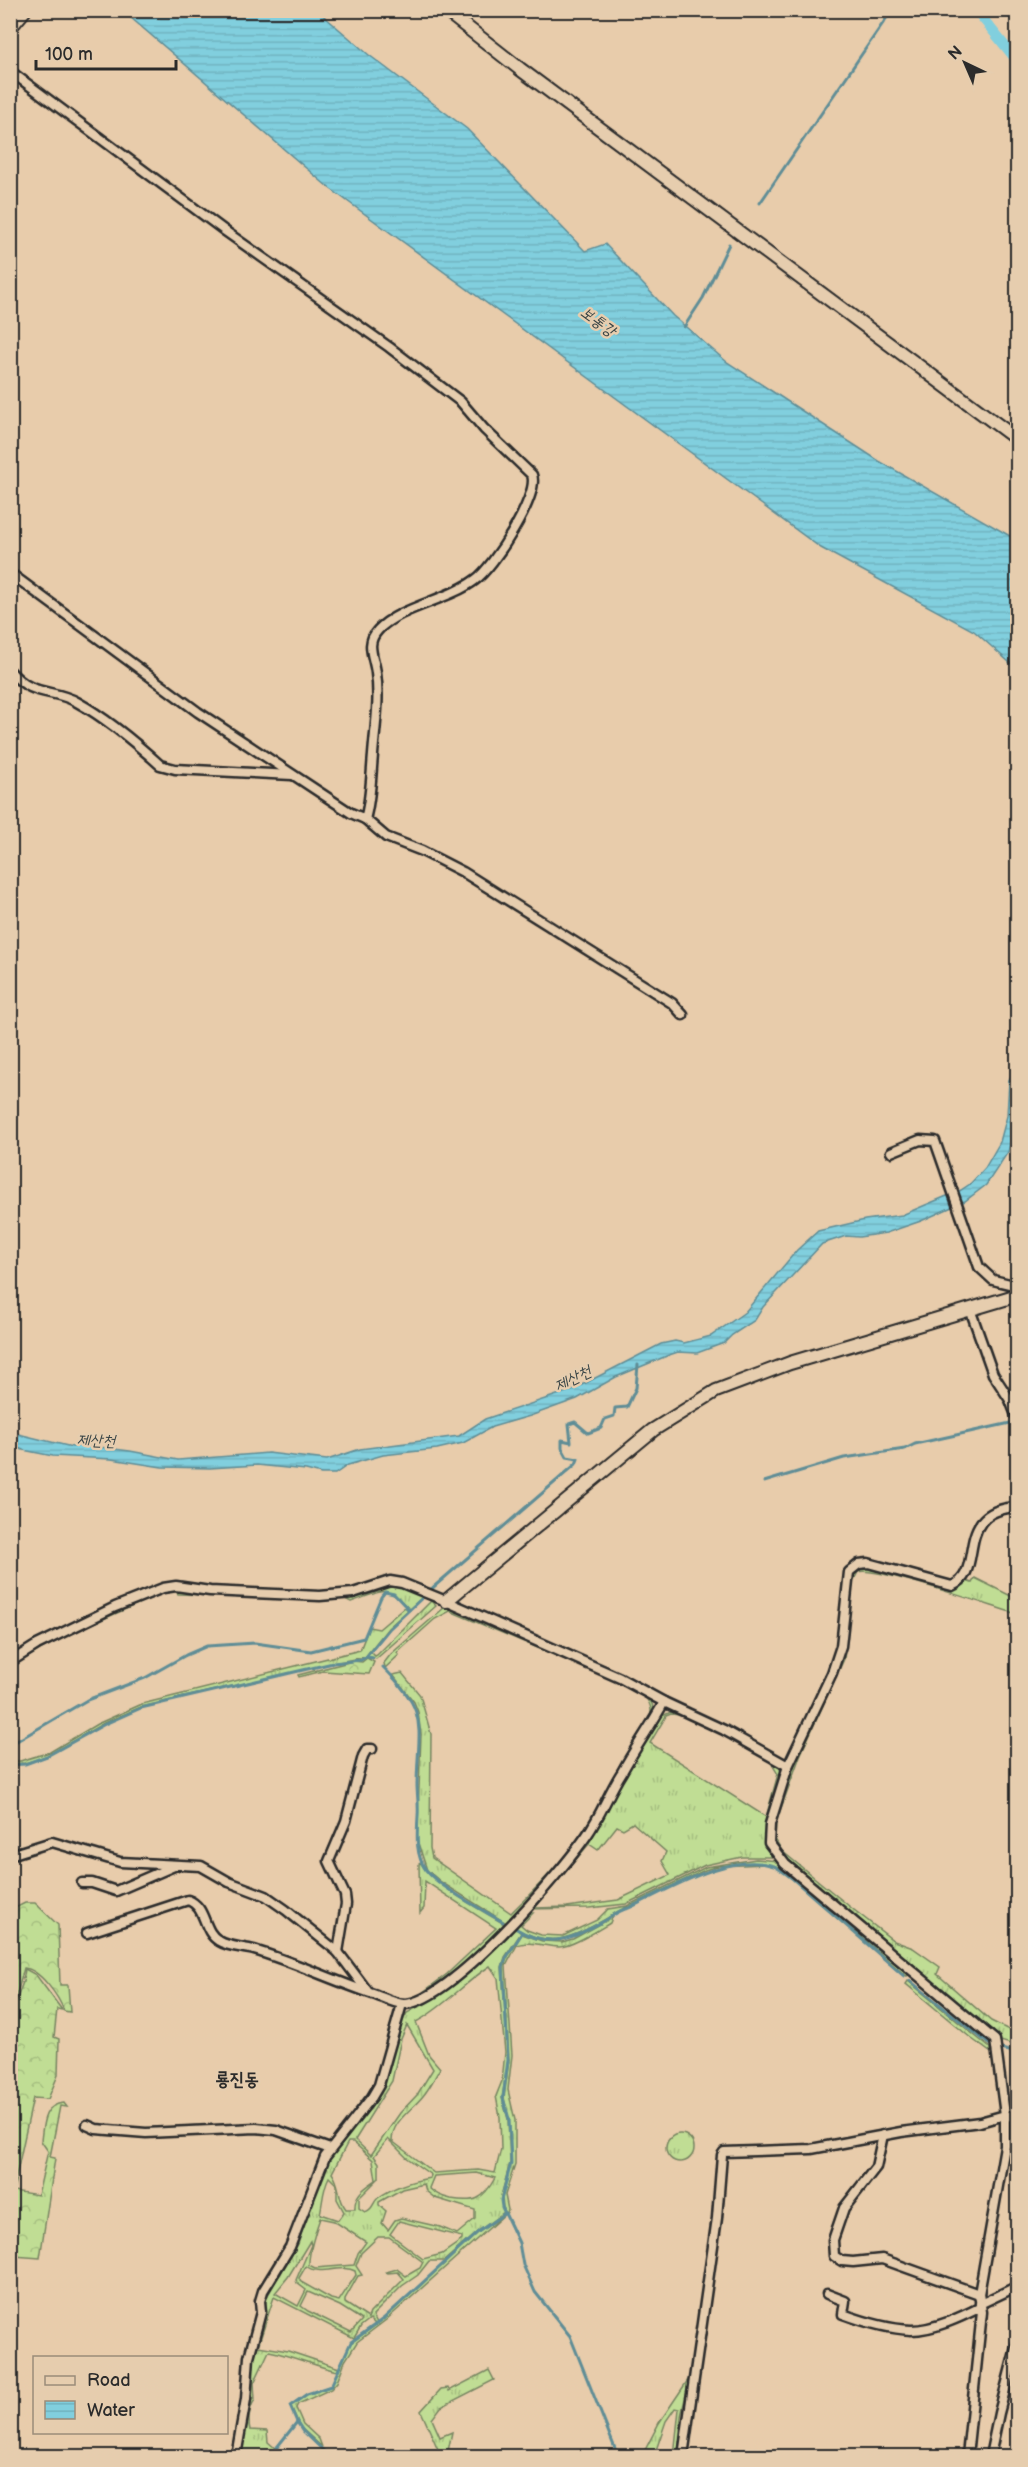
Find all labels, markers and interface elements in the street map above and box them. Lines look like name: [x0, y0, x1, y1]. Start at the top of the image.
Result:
scale bar: [36, 33, 176, 71]
north arrow: [935, 33, 995, 93]
text: N: [945, 42, 967, 64]
text: 100 m: [45, 44, 93, 65]
water label: 보통강: [577, 303, 621, 342]
water label: 제산천: [551, 1361, 596, 1396]
water label: 제산천: [76, 1431, 118, 1451]
district label: 룡진동: [215, 2069, 259, 2090]
legend: [33, 2356, 228, 2434]
text: Road: [87, 2370, 131, 2391]
text: Water: [87, 2400, 135, 2421]

